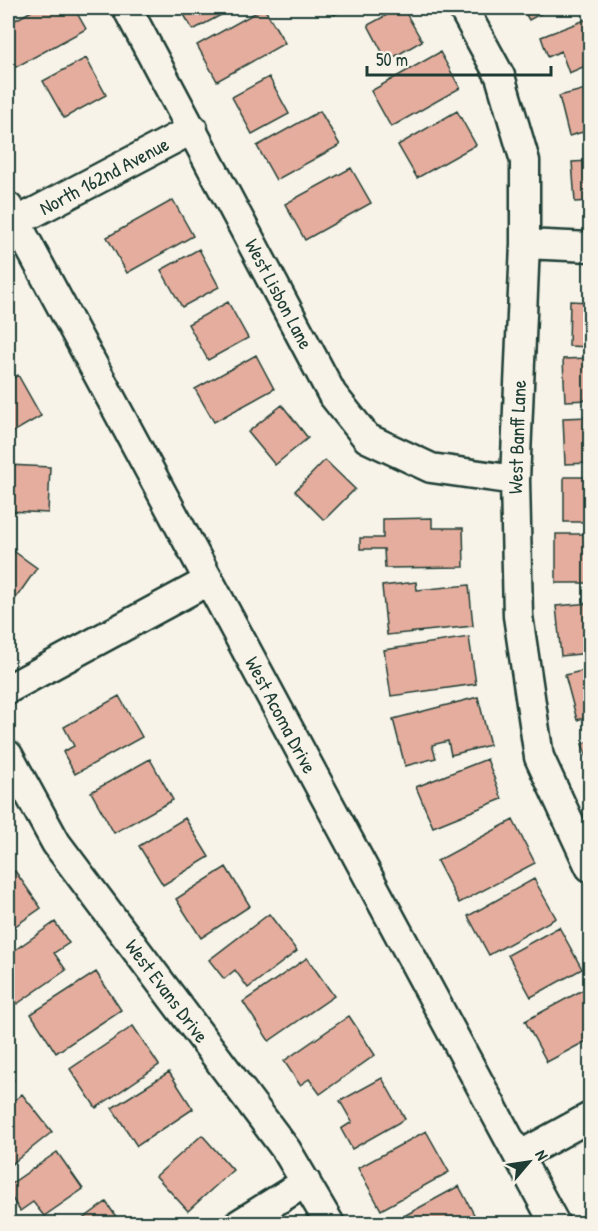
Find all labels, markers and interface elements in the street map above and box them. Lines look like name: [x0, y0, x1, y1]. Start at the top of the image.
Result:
scale bar: [367, 39, 552, 77]
text: 50 m: [376, 47, 408, 72]
street label: North 162nd Avenue: [34, 130, 173, 221]
street label: West Lisbon Lane: [239, 234, 320, 354]
street label: West Banff Lane: [501, 380, 532, 494]
street label: West Acoma Drive: [239, 652, 324, 778]
street label: West Evans Drive: [120, 933, 215, 1048]
north arrow: [499, 1132, 559, 1192]
text: N: [530, 1146, 554, 1164]

